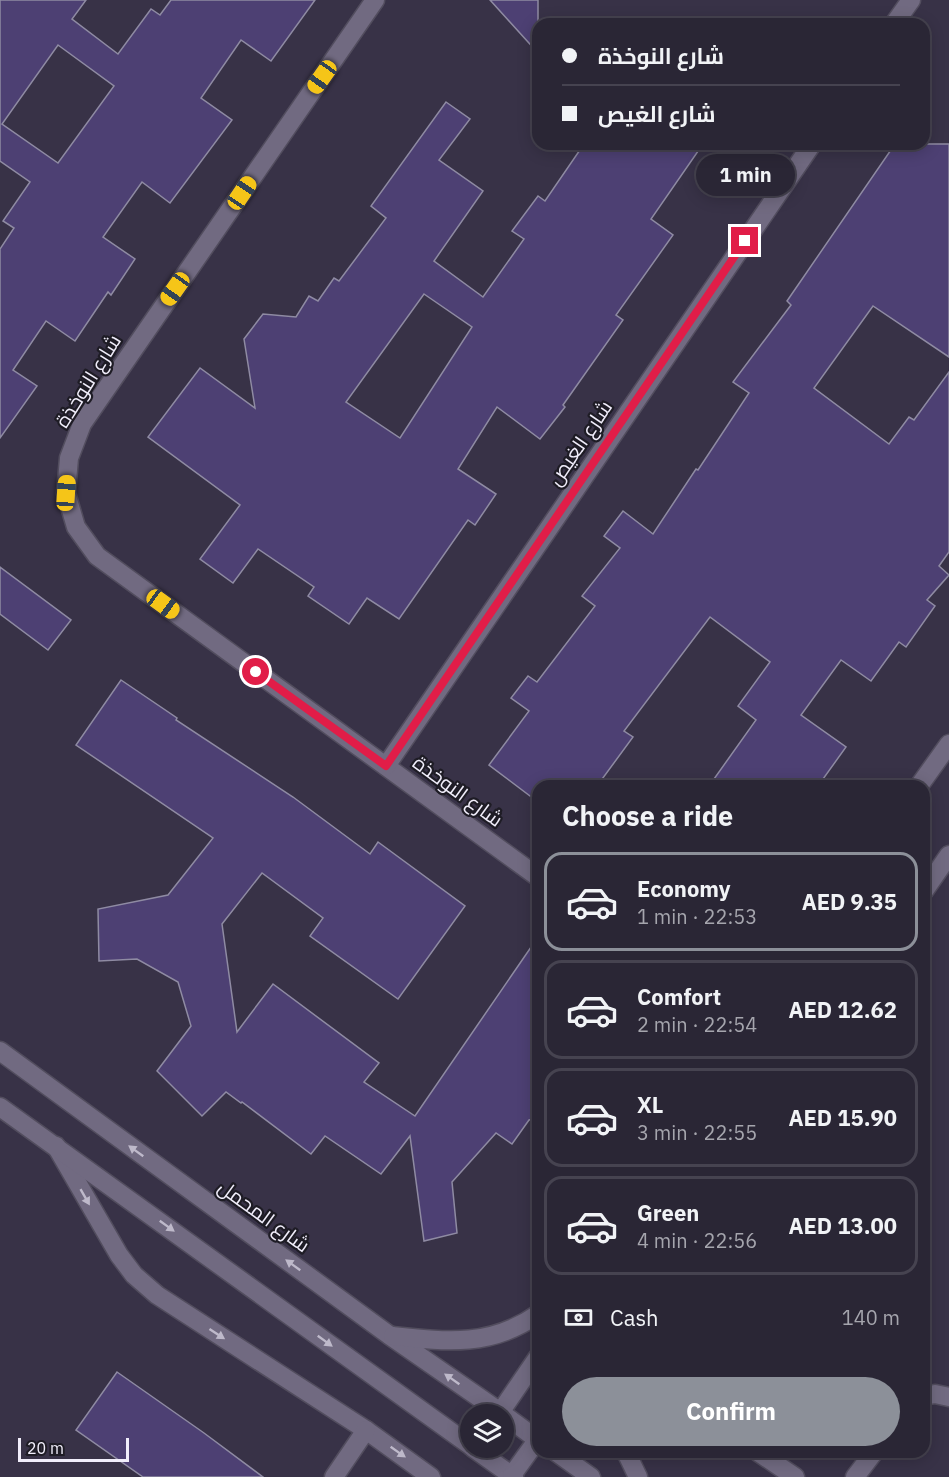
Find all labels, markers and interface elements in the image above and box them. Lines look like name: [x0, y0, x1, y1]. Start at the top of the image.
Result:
text: شارع النوخذة: [598, 41, 724, 70]
car: [304, 57, 340, 97]
text: شارع الغيص: [598, 99, 716, 128]
callout: 1 min: [696, 154, 795, 196]
text: 1 min: [719, 161, 772, 188]
car: [224, 173, 260, 213]
route end: [731, 227, 758, 254]
car: [157, 269, 193, 309]
street label: شارع النوخذة: [48, 329, 128, 433]
street label: شارع الغيص: [541, 395, 619, 491]
car: [56, 474, 76, 512]
car: [143, 586, 183, 622]
route start: [242, 658, 269, 685]
street label: شارع النوخذة: [407, 749, 509, 833]
text: Choose a ride: [562, 798, 733, 833]
text: Economy: [637, 874, 731, 903]
icon: car: [565, 875, 619, 929]
text: AED 9.35: [802, 887, 897, 916]
text: 1 min · 22:53: [637, 903, 757, 930]
text: Comfort: [637, 982, 721, 1011]
icon: car: [565, 983, 619, 1037]
text: AED 12.62: [788, 995, 897, 1024]
text: 2 min · 22:54: [637, 1011, 757, 1038]
text: XL: [637, 1090, 663, 1119]
icon: car: [565, 1091, 619, 1145]
text: AED 15.90: [788, 1103, 897, 1132]
text: 3 min · 22:55: [637, 1119, 757, 1146]
one-way arrow: [128, 1145, 143, 1157]
street label: شارع المحمل: [212, 1173, 316, 1259]
one-way arrow: [79, 1189, 90, 1205]
text: Green: [637, 1198, 699, 1227]
icon: car: [565, 1199, 619, 1253]
text: AED 13.00: [788, 1211, 897, 1240]
one-way arrow: [160, 1220, 175, 1232]
text: 4 min · 22:56: [637, 1227, 757, 1254]
one-way arrow: [286, 1260, 301, 1272]
icon: cash: [562, 1301, 595, 1334]
text: Cash: [610, 1303, 659, 1332]
text: 140 m: [842, 1304, 900, 1331]
one-way arrow: [209, 1328, 225, 1340]
one-way arrow: [318, 1334, 333, 1346]
one-way arrow: [444, 1373, 460, 1385]
button: Confirm: [562, 1377, 900, 1446]
map controls: [460, 1404, 514, 1458]
button: layers: [460, 1404, 514, 1458]
scale bar: [18, 1435, 129, 1462]
text: 20 m: [27, 1438, 64, 1458]
one-way arrow: [390, 1446, 406, 1458]

